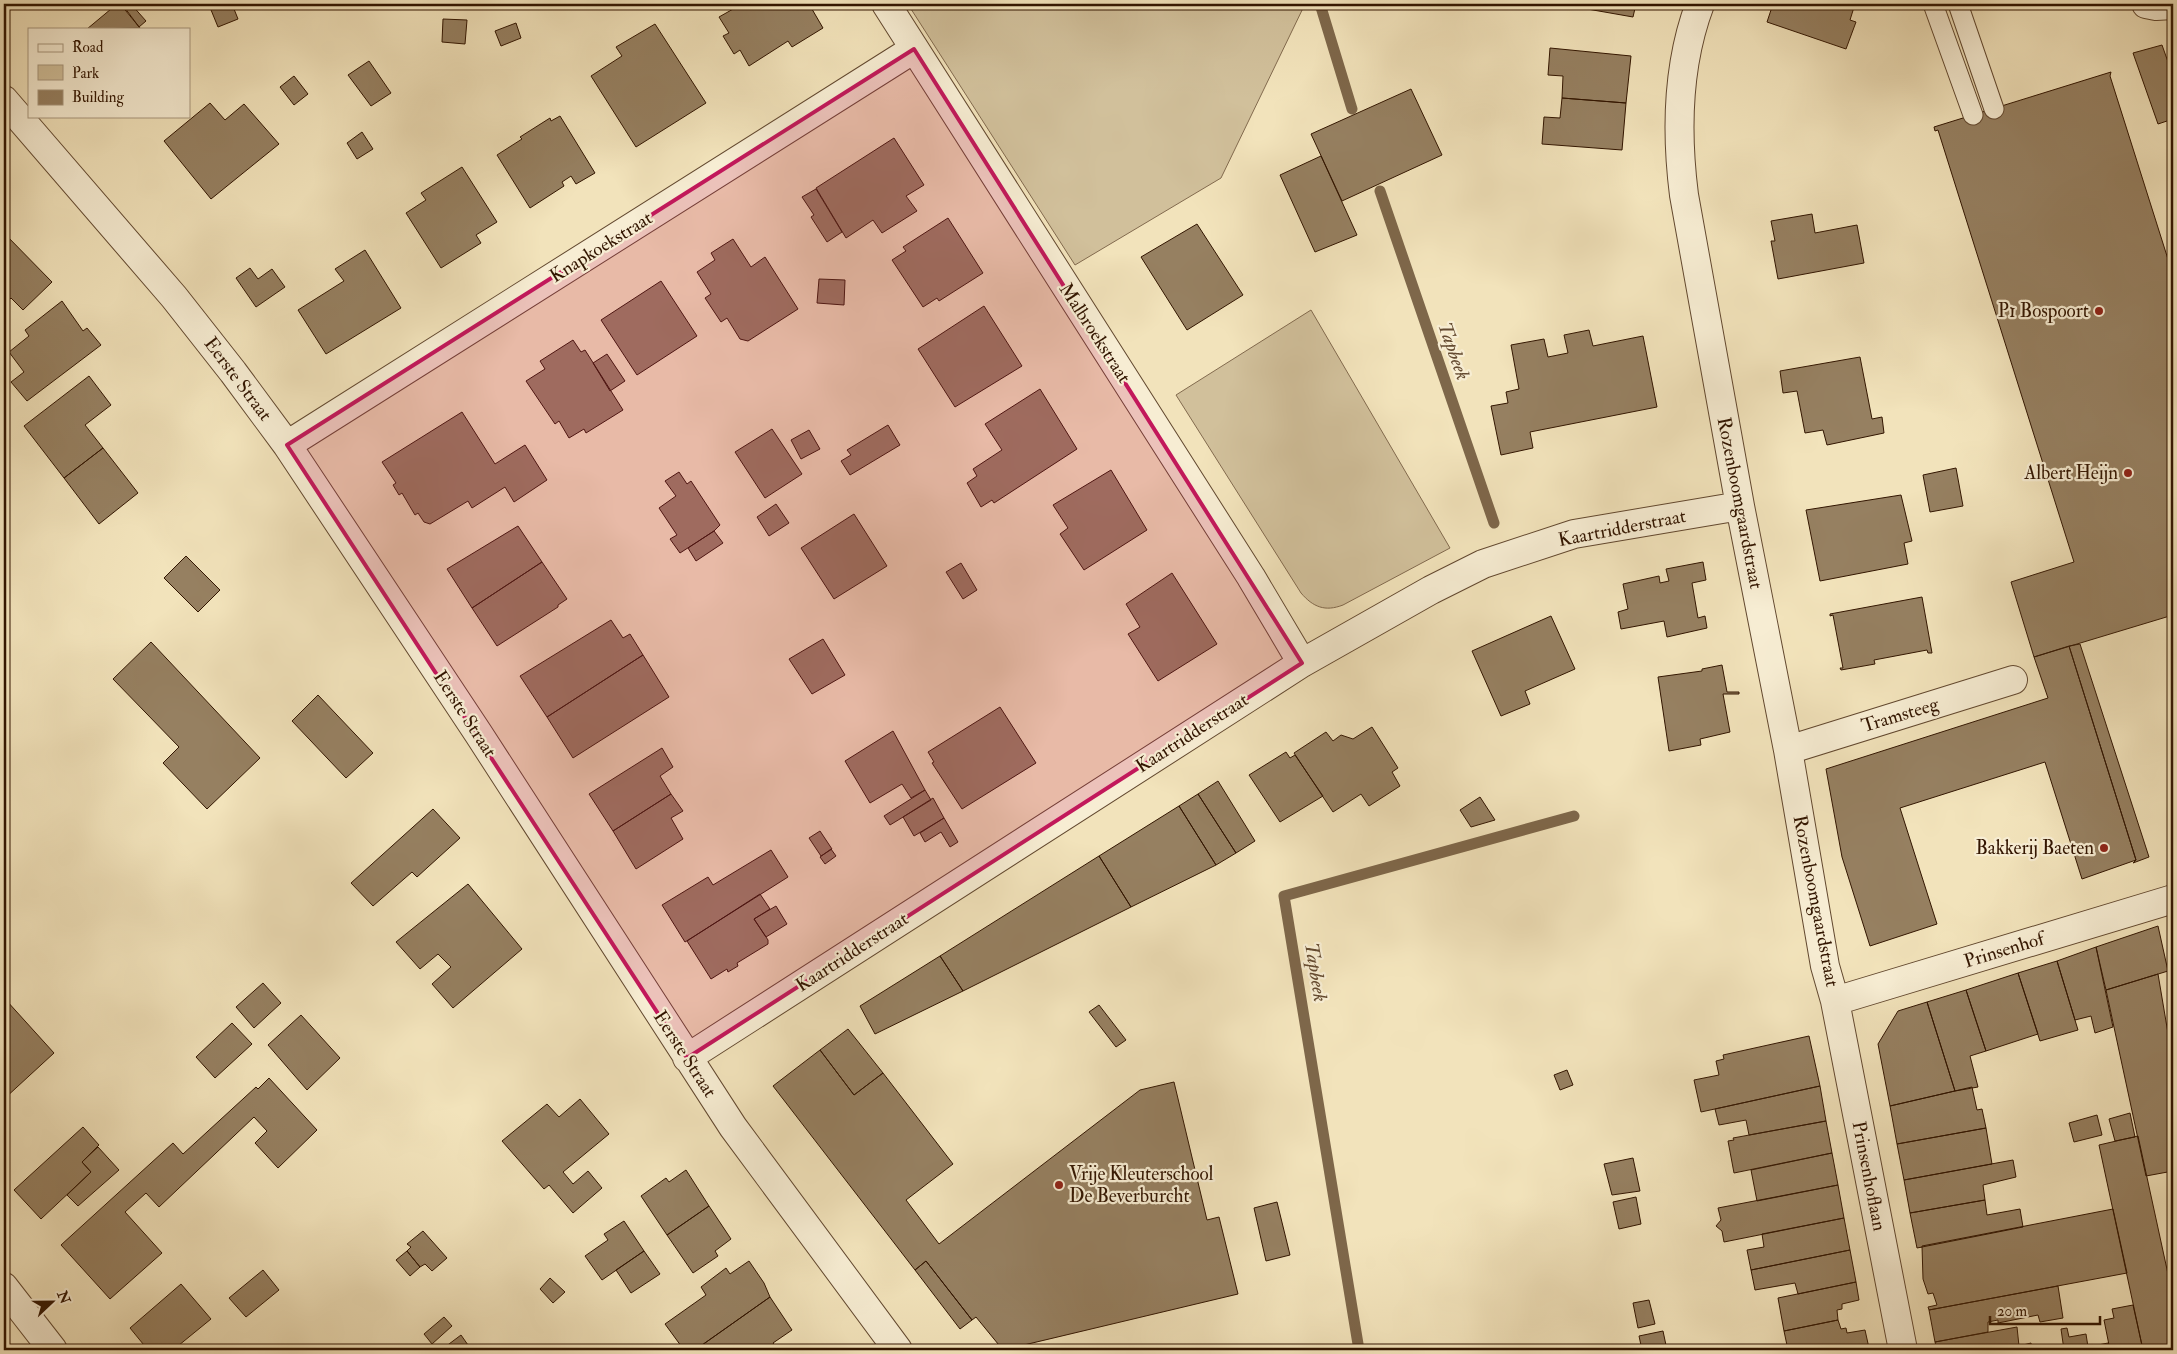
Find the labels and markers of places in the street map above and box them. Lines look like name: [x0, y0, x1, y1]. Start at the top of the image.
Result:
place label: P1 Bospoort: [1998, 299, 2089, 324]
marker: P1 Bospoort: [2093, 305, 2105, 317]
place label: Albert Heijn: [2023, 461, 2118, 485]
marker: Albert Heijn: [2122, 467, 2134, 479]
place label: Bakkerij Baeten: [1975, 836, 2094, 860]
marker: Bakkerij Baeten: [2098, 842, 2110, 854]
place label: Vrije Kleuterschool De Beverburcht: [1069, 1162, 1214, 1208]
marker: Vrije Kleuterschool De Beverburcht: [1053, 1179, 1065, 1191]

